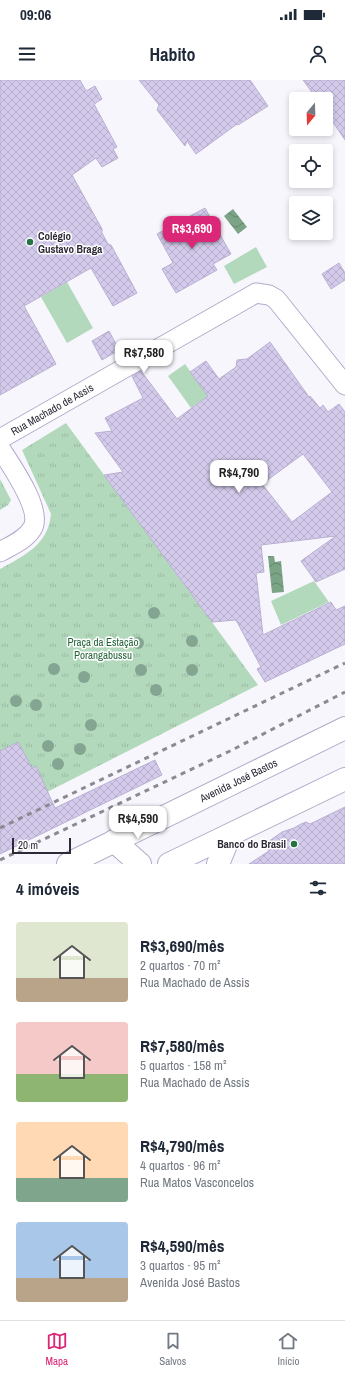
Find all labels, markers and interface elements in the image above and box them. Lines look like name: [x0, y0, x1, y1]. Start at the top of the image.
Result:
text: 09:06: [20, 4, 51, 25]
text: Habito: [150, 42, 195, 67]
icon: menu: [16, 43, 38, 65]
icon: person: [307, 43, 329, 65]
north arrow: [289, 92, 333, 136]
map controls: [289, 92, 333, 240]
button: locate: [289, 144, 333, 188]
button: layers: [289, 196, 333, 240]
pin: R$3,690: [155, 216, 229, 250]
text: R$3,690: [172, 220, 212, 237]
place label: Colégio Gustavo Braga: [38, 229, 102, 256]
marker: Colégio Gustavo Braga: [25, 237, 35, 247]
pin: R$7,580: [107, 340, 181, 374]
text: R$7,580: [124, 344, 164, 361]
street label: Rua Machado de Assis: [8, 380, 96, 438]
pin: R$4,790: [202, 460, 276, 494]
text: R$4,790: [219, 464, 259, 481]
park label: Praça da Estação Porangabussu: [67, 635, 139, 662]
street label: Avenida José Bastos: [197, 755, 280, 806]
pin: R$4,590: [101, 806, 175, 840]
text: R$4,590: [118, 810, 158, 827]
scale bar: [12, 836, 71, 855]
place label: Banco do Brasil: [217, 837, 286, 851]
text: 20 m: [18, 838, 38, 852]
marker: Banco do Brasil: [289, 839, 299, 849]
text: 4 imóveis: [16, 877, 80, 900]
icon: filters: [307, 877, 329, 899]
text: R$3,690/mês: [140, 934, 224, 957]
icon: home: [48, 938, 96, 986]
text: 2 quartos · 70 m²: [140, 957, 221, 974]
text: Rua Machado de Assis: [140, 974, 250, 991]
text: R$7,580/mês: [140, 1034, 224, 1057]
icon: home: [48, 1038, 96, 1086]
text: 5 quartos · 158 m²: [140, 1057, 227, 1074]
text: Rua Machado de Assis: [140, 1074, 250, 1091]
text: R$4,790/mês: [140, 1134, 224, 1157]
icon: home: [48, 1138, 96, 1186]
text: 4 quartos · 96 m²: [140, 1157, 221, 1174]
text: Rua Matos Vasconcelos: [140, 1174, 254, 1191]
text: R$4,590/mês: [140, 1234, 224, 1257]
icon: home: [48, 1238, 96, 1286]
text: 3 quartos · 95 m²: [140, 1257, 221, 1274]
text: Avenida José Bastos: [140, 1274, 240, 1291]
tab: Mapa: [46, 1330, 68, 1368]
tab: Salvos: [159, 1330, 186, 1368]
tab: Início: [277, 1330, 299, 1368]

